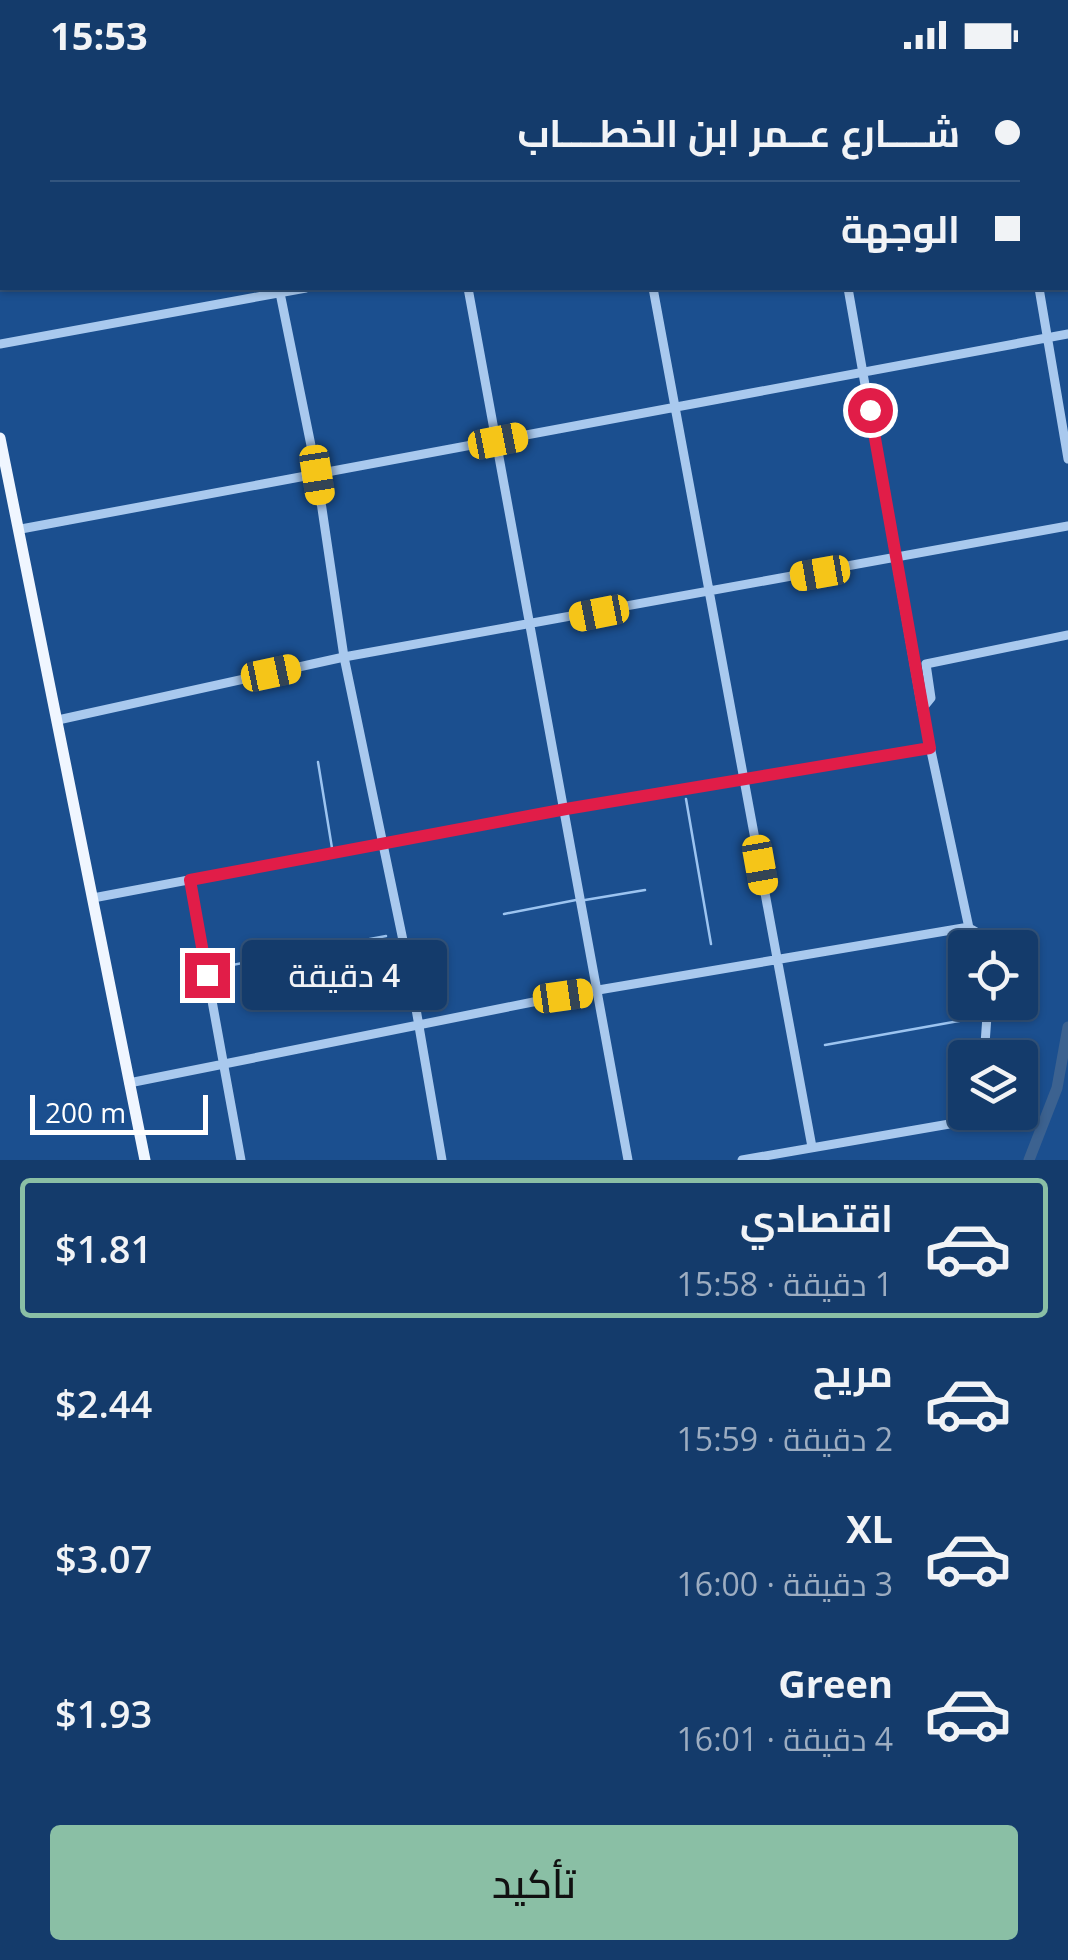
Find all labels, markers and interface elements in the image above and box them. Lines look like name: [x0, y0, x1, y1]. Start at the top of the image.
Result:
text: 15:53: [50, 9, 148, 61]
text: شــــارع عــمر ابن الخطــــاب: [517, 106, 960, 158]
text: الوجهة: [841, 202, 960, 254]
route start: [848, 388, 893, 433]
car: [466, 421, 530, 461]
car: [297, 443, 337, 507]
car: [788, 553, 852, 593]
car: [567, 593, 631, 633]
car: [239, 652, 303, 694]
car: [740, 833, 780, 897]
map controls: [948, 930, 1038, 1130]
button: locate: [948, 930, 1038, 1020]
callout: 4 دقيقة: [242, 940, 447, 1010]
route end: [185, 953, 230, 998]
text: 4 دقيقة: [289, 953, 400, 996]
car: [531, 977, 595, 1015]
button: layers: [948, 1040, 1038, 1130]
scale bar: [30, 1090, 208, 1134]
text: 200 m: [45, 1093, 126, 1131]
text: اقتصادي: [740, 1191, 893, 1243]
icon: car: [923, 1203, 1013, 1293]
text: $1.81: [55, 1222, 152, 1274]
text: 1 دقيقة · 15:58: [677, 1262, 893, 1305]
text: مريح: [813, 1346, 893, 1398]
icon: car: [923, 1358, 1013, 1448]
text: $2.44: [55, 1377, 152, 1429]
text: 2 دقيقة · 15:59: [677, 1417, 893, 1460]
text: XL: [846, 1502, 893, 1554]
icon: car: [923, 1513, 1013, 1603]
text: $3.07: [55, 1532, 152, 1584]
text: 3 دقيقة · 16:00: [677, 1562, 893, 1605]
text: Green: [778, 1657, 893, 1709]
icon: car: [923, 1668, 1013, 1758]
text: $1.93: [55, 1687, 152, 1739]
text: 4 دقيقة · 16:01: [677, 1717, 893, 1760]
button: تأكيد: [50, 1825, 1018, 1940]

